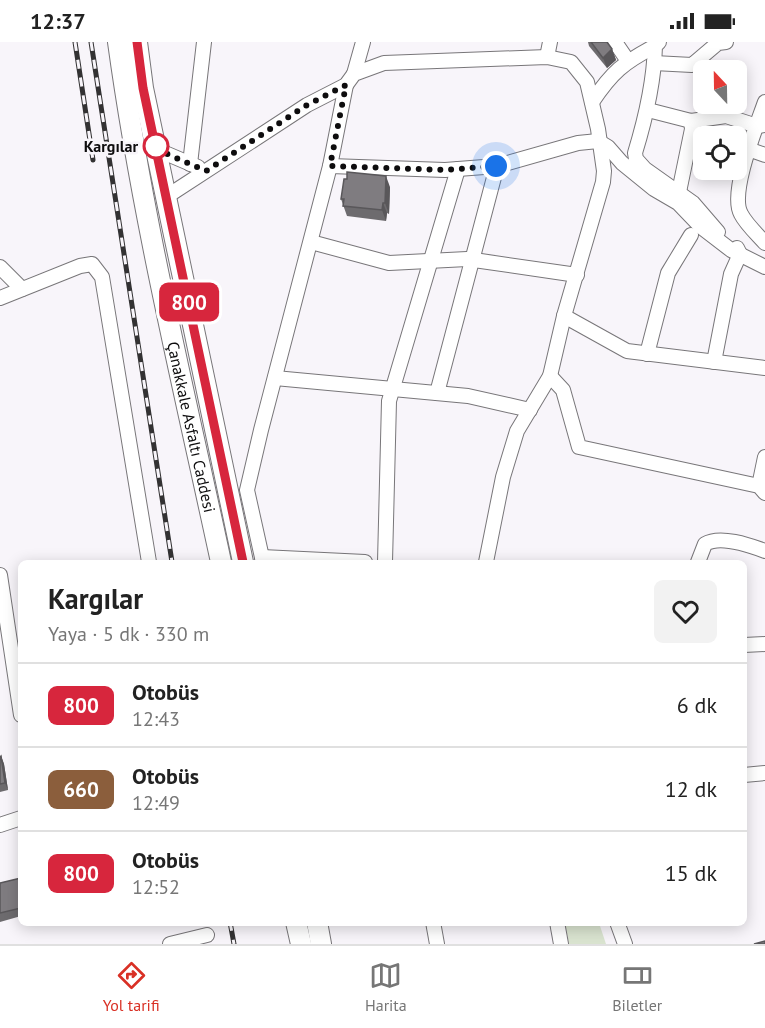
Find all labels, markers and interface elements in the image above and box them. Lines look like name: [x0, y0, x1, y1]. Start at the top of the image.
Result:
text: 12:37: [30, 7, 86, 35]
north arrow: [693, 60, 747, 114]
map controls: [693, 60, 747, 180]
button: locate: [693, 126, 747, 180]
marker: Kargılar: [143, 133, 169, 159]
place label: Kargılar: [84, 136, 138, 156]
your location: [481, 151, 511, 181]
line badge: 800: [154, 282, 224, 322]
text: 800: [171, 289, 207, 316]
street label: Çanakkale Asfaltı Caddesi: [163, 340, 220, 514]
text: Kargılar: [48, 580, 143, 617]
button: heart: [654, 580, 717, 643]
text: Yaya · 5 dk · 330 m: [48, 621, 209, 647]
text: Otobüs: [132, 678, 199, 706]
text: 6 dk: [677, 691, 717, 719]
text: 800: [63, 692, 99, 719]
text: 12:43: [132, 706, 180, 732]
text: Otobüs: [132, 762, 199, 790]
text: 12 dk: [665, 775, 717, 803]
text: 660: [63, 776, 99, 803]
text: 12:49: [132, 790, 180, 816]
text: Otobüs: [132, 846, 199, 874]
text: 15 dk: [665, 859, 717, 887]
text: 800: [63, 860, 99, 887]
text: 12:52: [132, 874, 180, 900]
tab: Yol tarifi: [103, 959, 160, 1015]
tab: Harita: [365, 959, 407, 1015]
tab: Biletler: [612, 959, 662, 1015]

